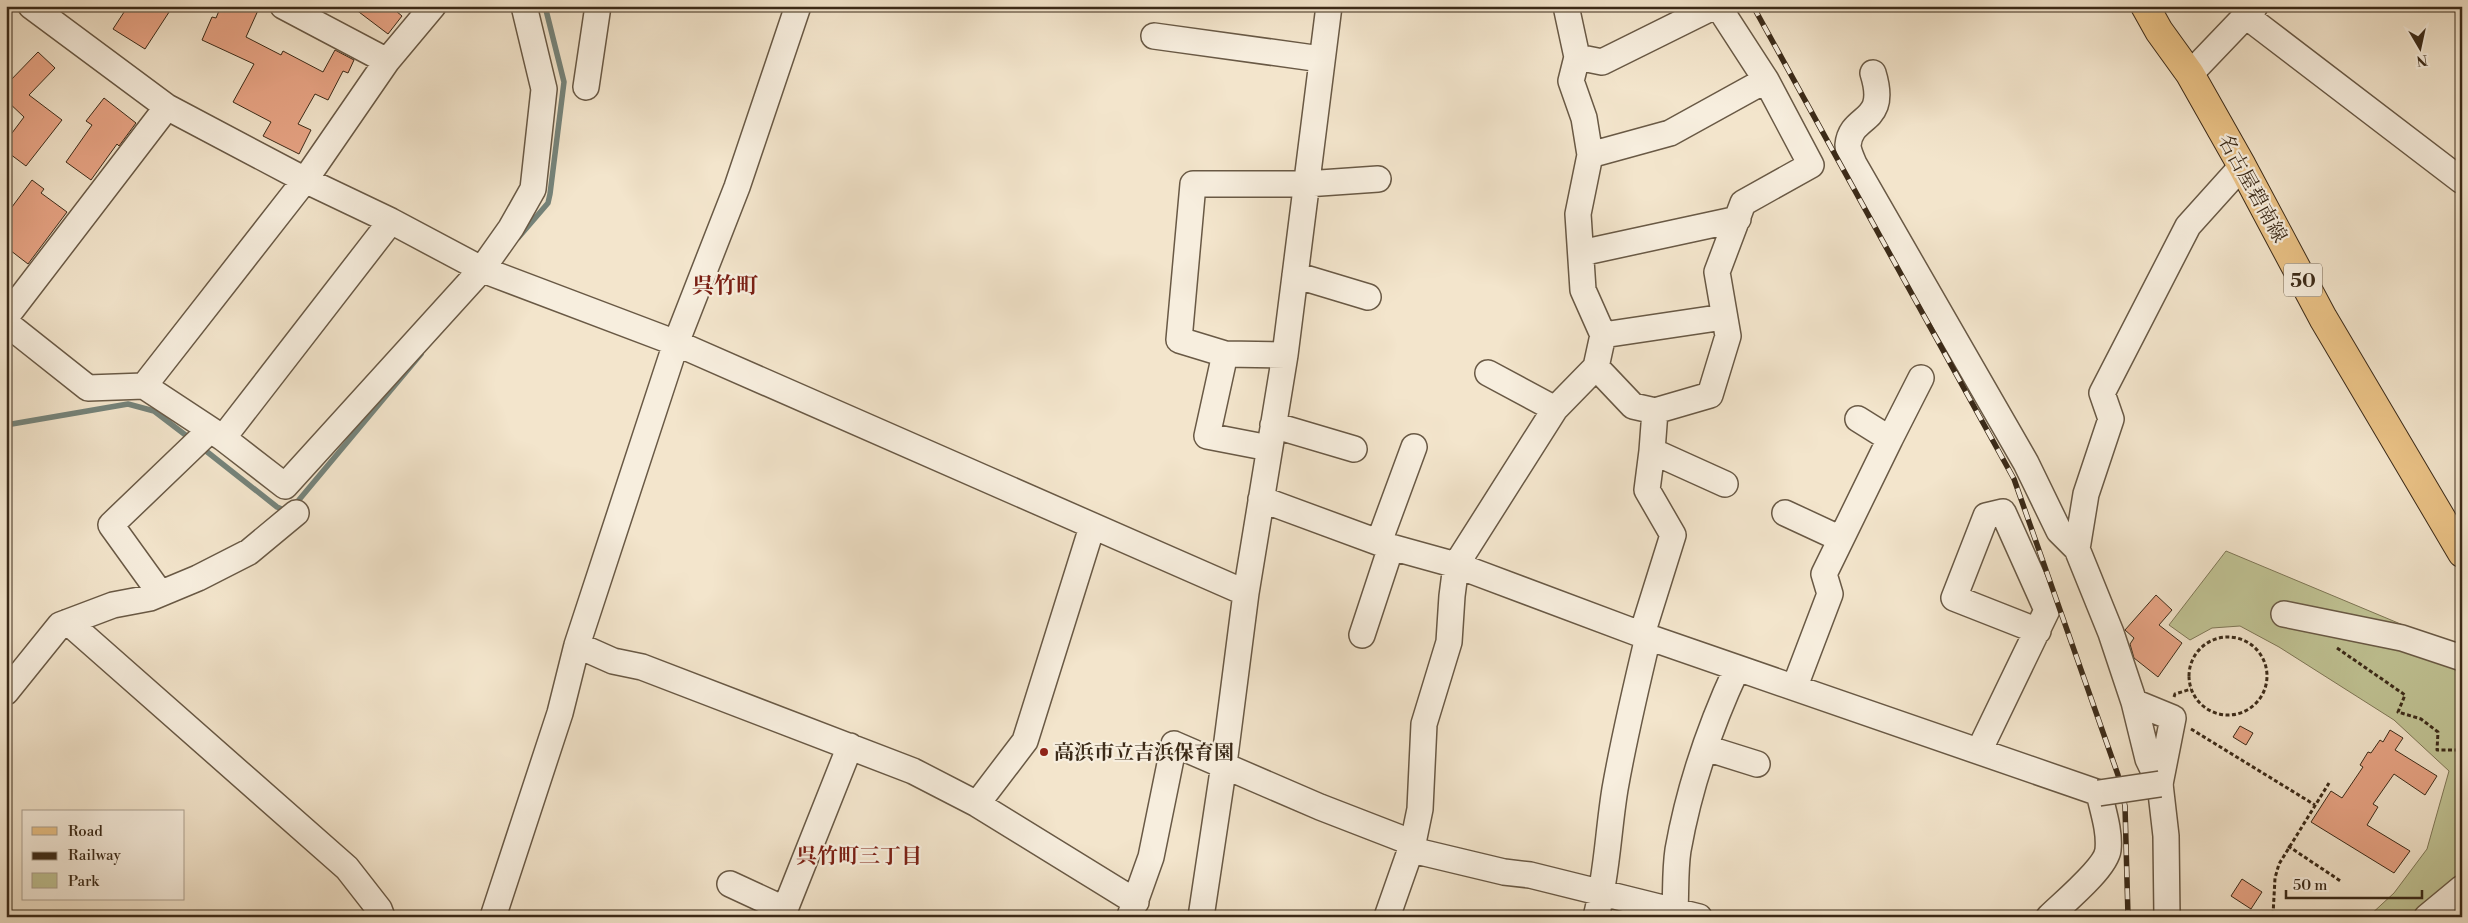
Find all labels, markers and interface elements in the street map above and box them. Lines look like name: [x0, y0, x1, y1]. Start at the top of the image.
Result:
north arrow: [2396, 22, 2446, 72]
text: N: [2415, 50, 2429, 70]
street label: 名古屋碧南線: [2212, 130, 2292, 247]
road number: 50: [2284, 264, 2322, 296]
district label: 呉竹町: [692, 273, 758, 300]
place label: 高浜市立吉浜保育園: [1054, 741, 1234, 766]
marker: 高浜市立吉浜保育園: [1038, 746, 1050, 758]
legend: [22, 810, 185, 900]
text: Road: [68, 822, 103, 841]
district label: 呉竹町三丁目: [796, 844, 922, 870]
text: Railway: [68, 846, 122, 865]
scale bar: [2286, 868, 2422, 900]
text: Park: [68, 872, 100, 891]
text: 50 m: [2293, 876, 2327, 895]

